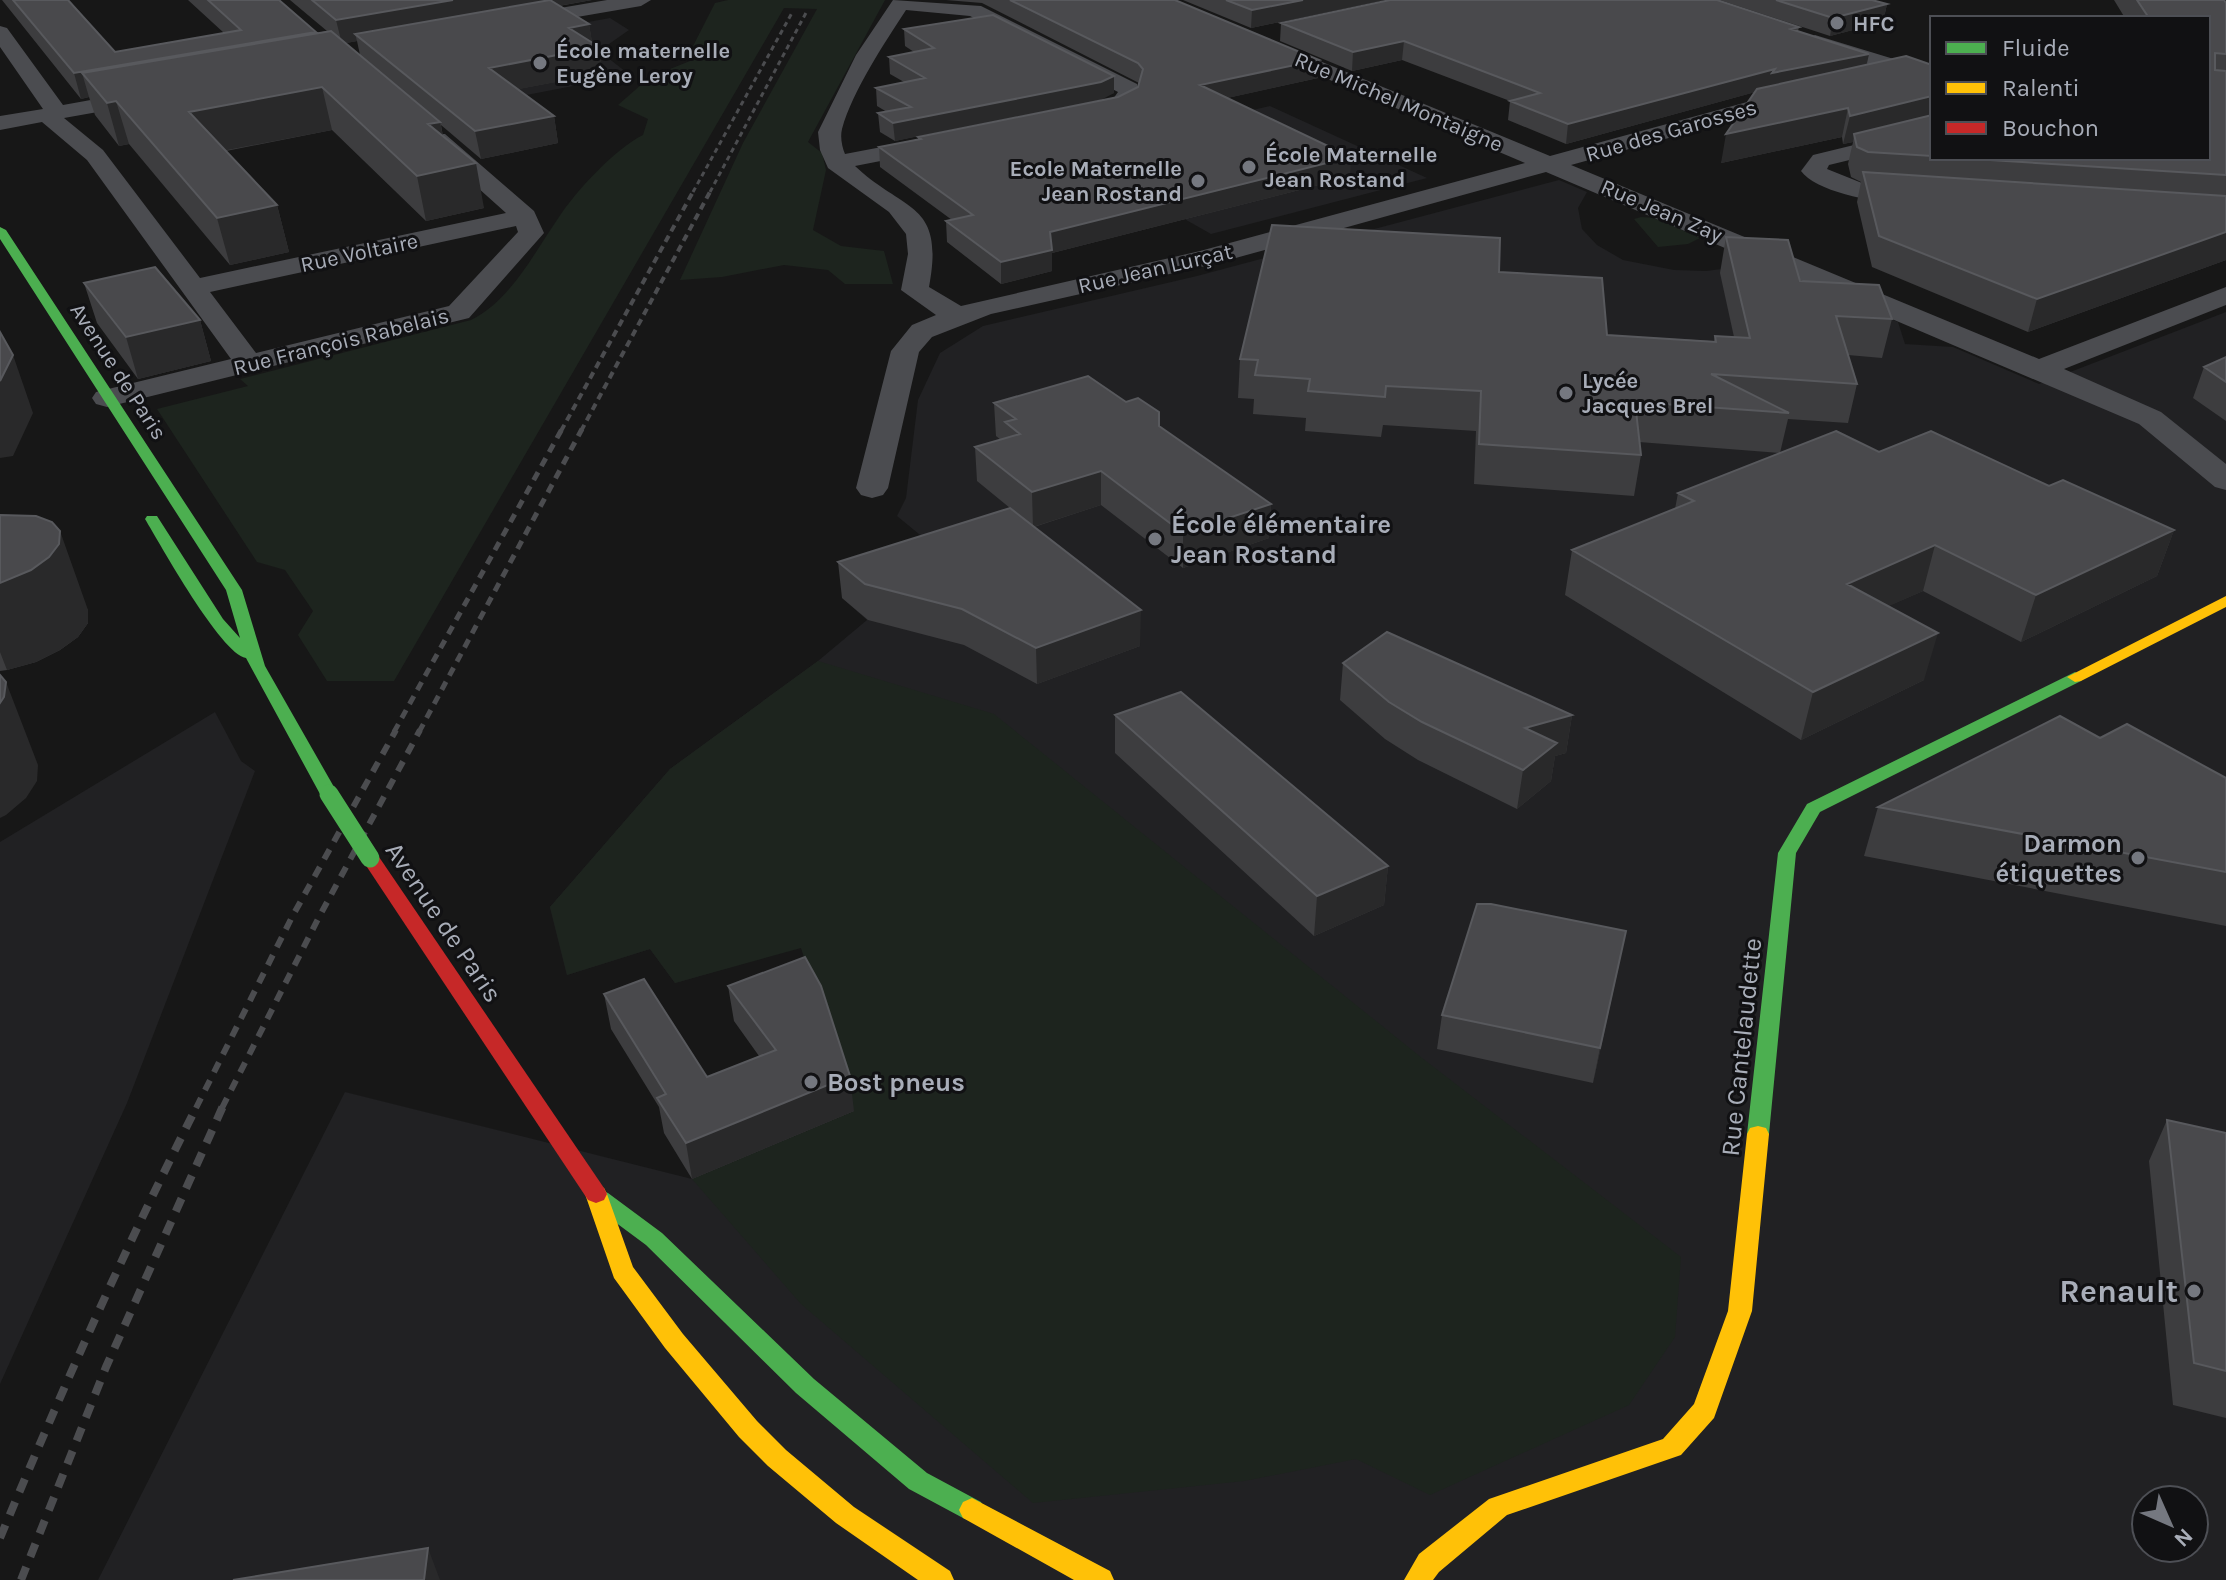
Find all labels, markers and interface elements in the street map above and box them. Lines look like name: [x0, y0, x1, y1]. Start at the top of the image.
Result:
place label: HFC: [1853, 11, 1894, 37]
marker: HFC: [1828, 14, 1846, 32]
legend: [1930, 16, 2210, 160]
text: Fluide: [2002, 34, 2070, 62]
place label: École maternelle Eugène Leroy: [556, 37, 730, 89]
street label: Rue Michel Montaigne: [1291, 46, 1507, 158]
marker: École maternelle Eugène Leroy: [531, 54, 549, 72]
text: Ralenti: [2002, 74, 2080, 102]
street label: Rue des Garosses: [1583, 94, 1760, 168]
text: Bouchon: [2002, 114, 2099, 142]
place label: École Maternelle Jean Rostand: [1265, 141, 1437, 193]
place label: Ecole Maternelle Jean Rostand: [1010, 156, 1182, 207]
marker: École Maternelle Jean Rostand: [1240, 158, 1258, 176]
marker: Ecole Maternelle Jean Rostand: [1189, 172, 1207, 190]
street label: Rue Jean Zay: [1597, 174, 1726, 248]
street label: Rue Voltaire: [298, 228, 420, 278]
street label: Rue Jean Lurçat: [1076, 239, 1235, 299]
street label: Avenue de Paris: [64, 298, 172, 445]
street label: Rue François Rabelais: [231, 303, 452, 381]
place label: Lycée Jacques Brel: [1582, 368, 1714, 419]
marker: Lycée Jacques Brel: [1557, 384, 1575, 402]
place label: École élémentaire Jean Rostand: [1171, 508, 1391, 570]
marker: École élémentaire Jean Rostand: [1146, 530, 1164, 548]
place label: Darmon étiquettes: [1995, 828, 2122, 889]
street label: Avenue de Paris: [379, 836, 508, 1008]
marker: Darmon étiquettes: [2129, 849, 2147, 867]
street label: Rue Cantelaudette: [1715, 936, 1768, 1158]
place label: Bost pneus: [827, 1067, 965, 1098]
marker: Bost pneus: [802, 1073, 820, 1091]
place label: Renault: [2059, 1273, 2178, 1310]
marker: Renault: [2185, 1282, 2203, 1300]
north arrow: [2130, 1484, 2210, 1564]
text: N: [2169, 1523, 2198, 1552]

